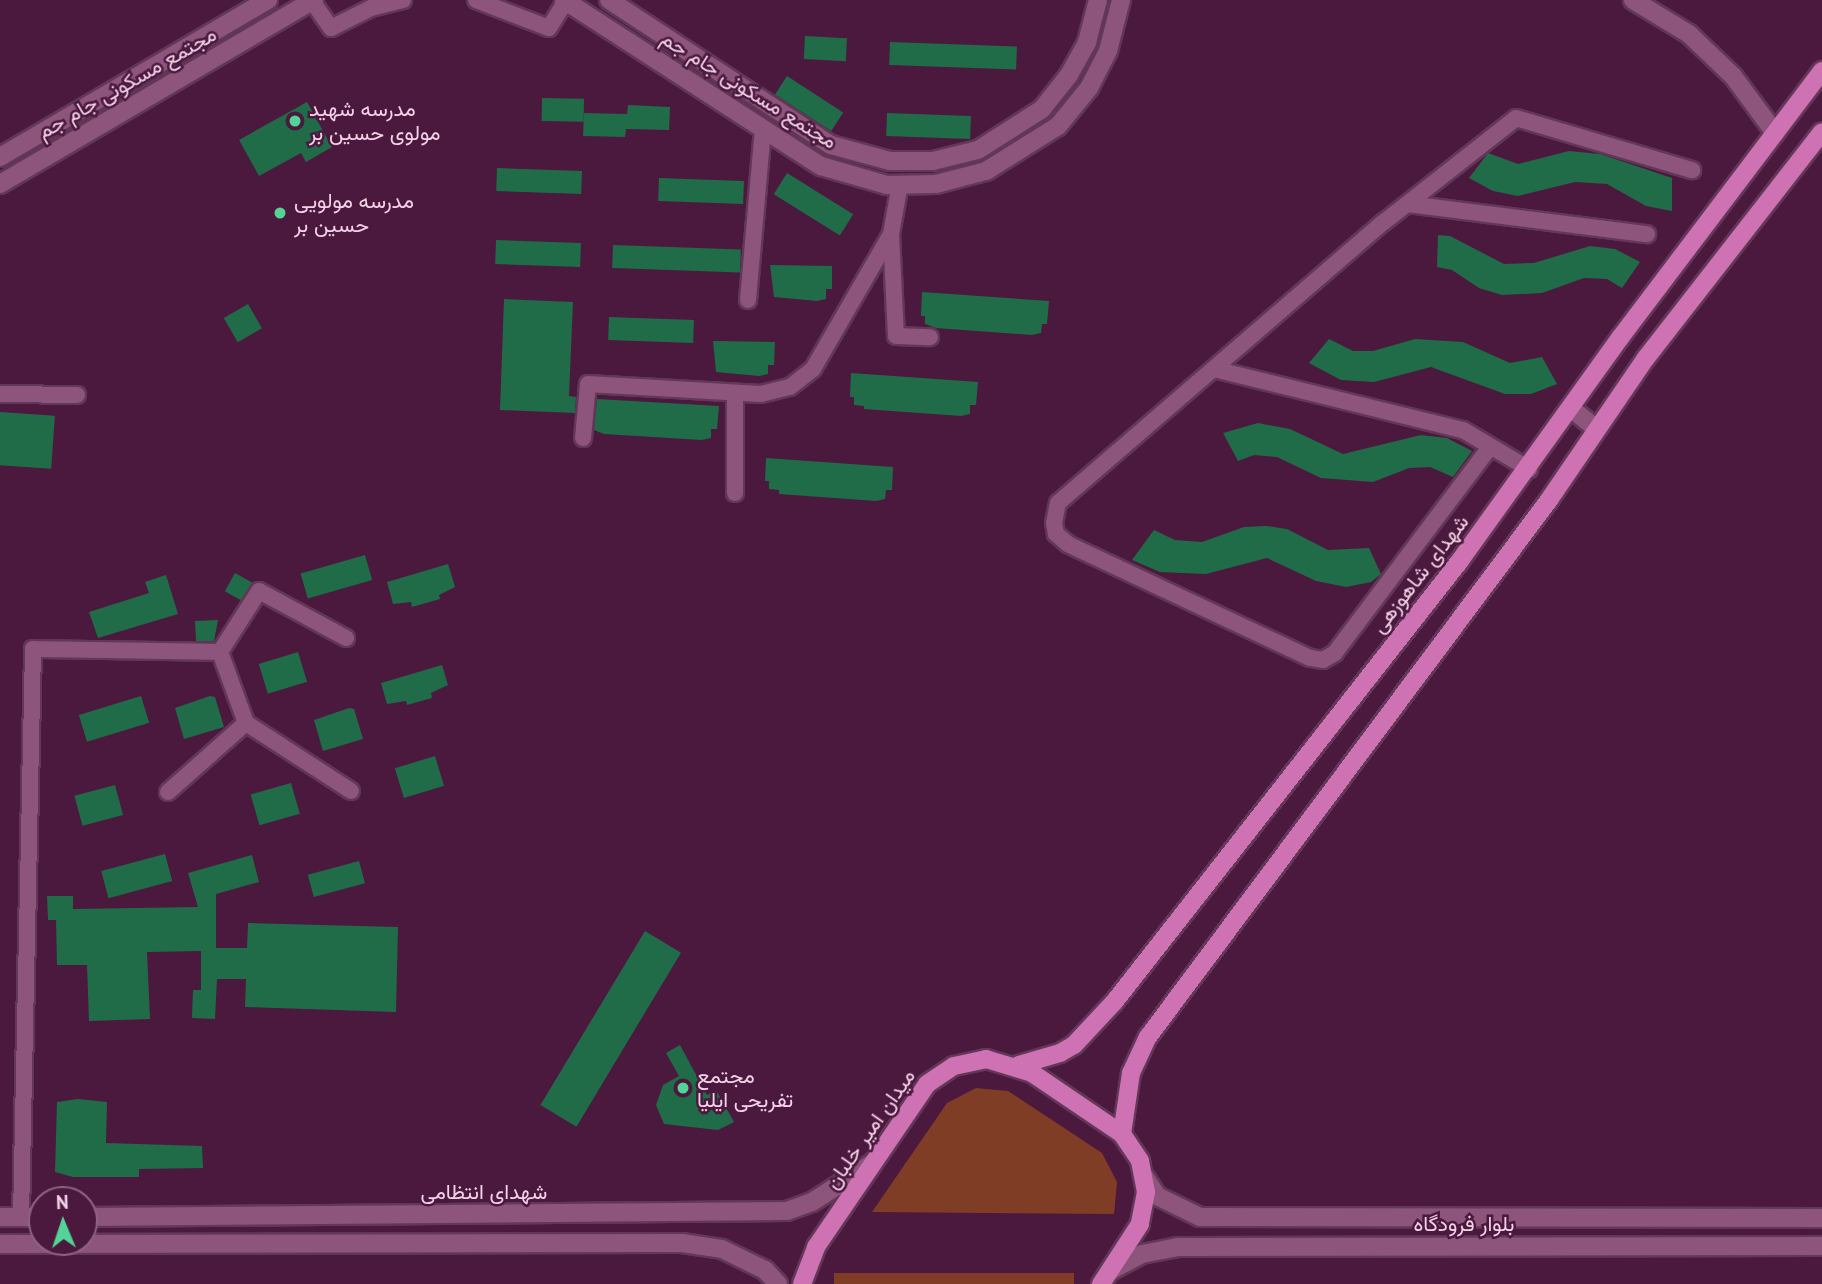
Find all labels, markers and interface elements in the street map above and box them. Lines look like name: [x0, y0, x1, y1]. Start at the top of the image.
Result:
street label: مجتمع مسکونی جام جم: [33, 21, 221, 145]
street label: مجتمع مسکونی جام جم: [656, 26, 842, 154]
place label: مدرسه شهید مولوی حسین بر: [309, 96, 441, 146]
marker: مدرسه شهید مولوی حسین بر: [287, 113, 303, 129]
place label: مدرسه مولویی حسین بر: [294, 188, 414, 238]
marker: مدرسه مولویی حسین بر: [272, 205, 288, 221]
street label: شهدای شاهوزهی: [1366, 510, 1474, 638]
place label: مجتمع تفریحی ایلیا: [697, 1063, 793, 1113]
street label: میدان امیر خلبان: [819, 1064, 921, 1194]
marker: مجتمع تفریحی ایلیا: [675, 1080, 691, 1096]
street label: شهدای انتظامی: [421, 1179, 547, 1205]
north arrow: [28, 1186, 98, 1256]
text: N: [56, 1190, 69, 1214]
street label: بلوار فرودگاه: [1413, 1211, 1515, 1237]

